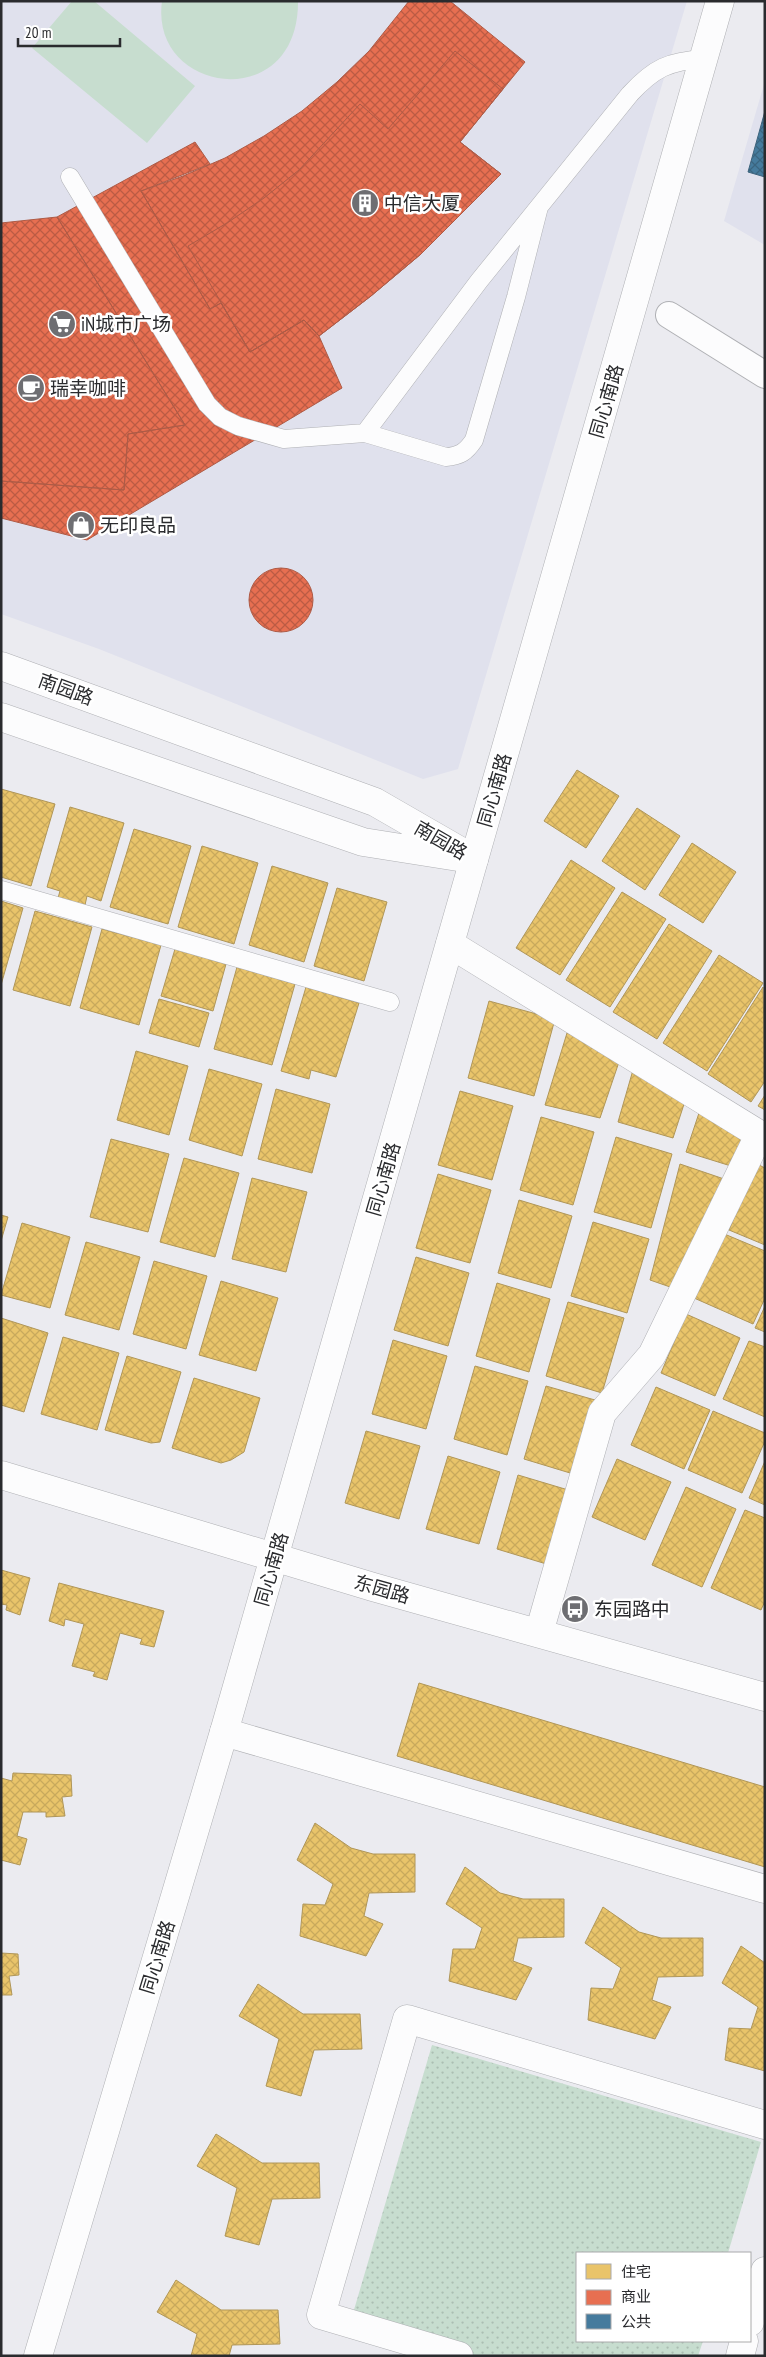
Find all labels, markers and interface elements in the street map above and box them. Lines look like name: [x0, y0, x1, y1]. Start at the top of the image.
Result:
scale bar: [18, 15, 120, 47]
text: 20 m: [25, 23, 51, 42]
building icon: 中信大厦: [350, 188, 380, 218]
place label: 中信大厦: [384, 191, 460, 215]
supermarket icon: iN城市广场: [47, 309, 77, 339]
place label: iN城市广场: [81, 312, 171, 336]
street label: 同心南路: [584, 361, 628, 441]
cafe icon: 瑞幸咖啡: [16, 373, 46, 403]
place label: 瑞幸咖啡: [50, 376, 126, 400]
shop icon: 无印良品: [66, 510, 96, 540]
place label: 无印良品: [100, 513, 176, 537]
street label: 南园路: [35, 668, 97, 710]
street label: 同心南路: [472, 750, 516, 830]
street label: 南园路: [410, 815, 472, 865]
street label: 同心南路: [361, 1139, 405, 1219]
street label: 同心南路: [249, 1529, 293, 1609]
street label: 东园路: [351, 1570, 413, 1608]
bus stop icon: 东园路中: [560, 1594, 590, 1624]
place label: 东园路中: [594, 1597, 670, 1621]
street label: 同心南路: [134, 1917, 180, 1997]
legend: [576, 2252, 751, 2342]
text: 住宅: [621, 2262, 651, 2281]
text: 商业: [621, 2287, 651, 2306]
text: 公共: [621, 2312, 651, 2331]

